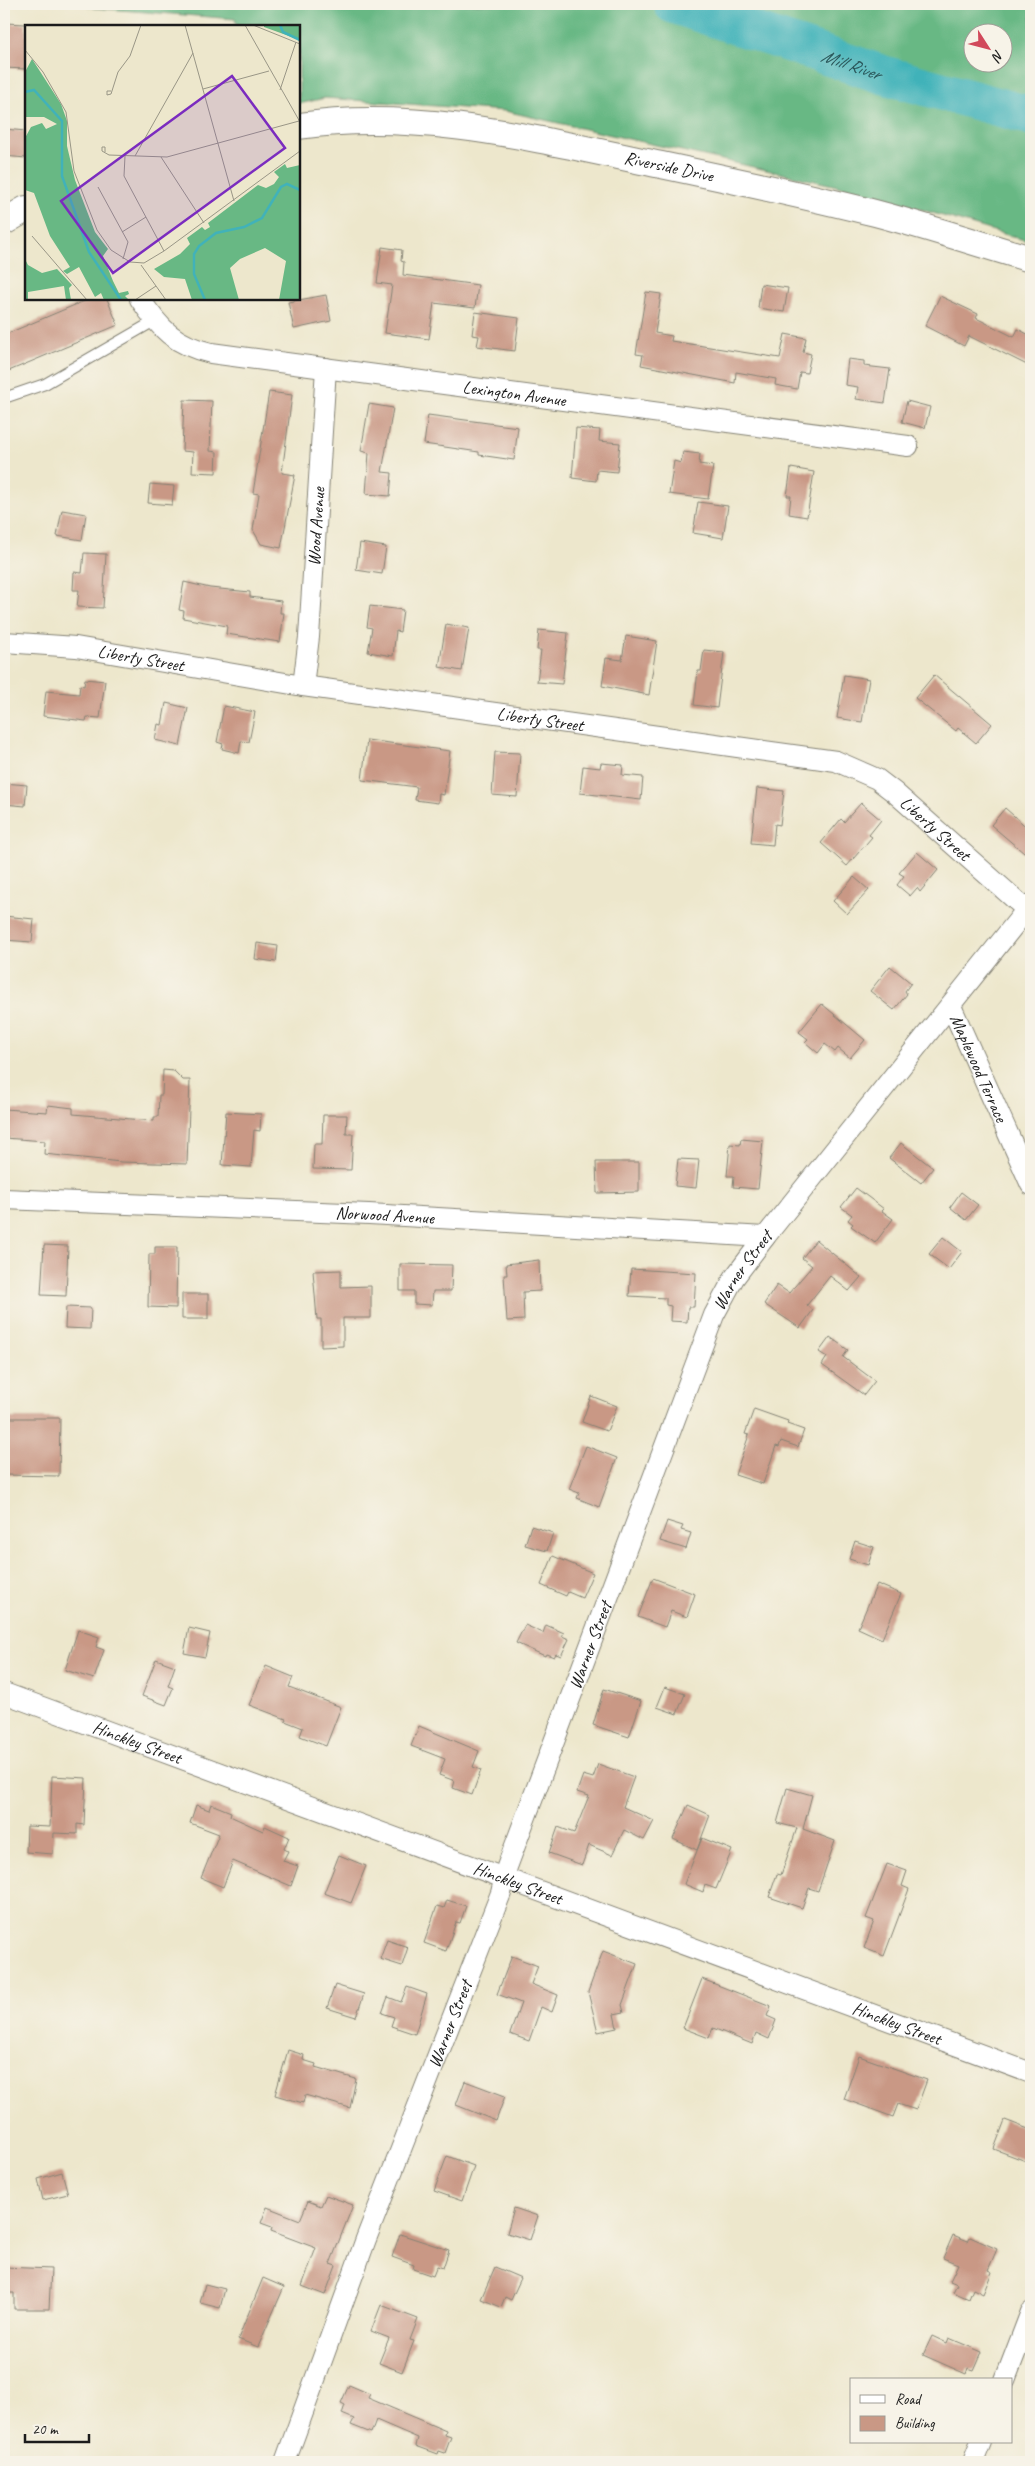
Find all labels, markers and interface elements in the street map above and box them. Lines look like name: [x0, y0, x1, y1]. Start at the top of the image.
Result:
north arrow: [962, 22, 1012, 72]
inset map: [25, 25, 300, 300]
water label: Mill River: [818, 44, 887, 87]
text: N: [987, 47, 1008, 66]
street label: Riverside Drive: [622, 146, 716, 187]
street label: Lexington Avenue: [461, 376, 568, 411]
street label: Wood Avenue: [303, 486, 330, 567]
street label: Liberty Street: [96, 640, 188, 677]
street label: Liberty Street: [496, 702, 587, 737]
street label: Liberty Street: [895, 792, 976, 867]
street label: Maplewood Terrace: [945, 1011, 1013, 1126]
street label: Norwood Avenue: [335, 1202, 436, 1229]
street label: Warner Street: [708, 1224, 779, 1314]
street label: Warner Street: [564, 1596, 618, 1692]
street label: Hinckley Street: [90, 1716, 187, 1769]
street label: Hinckley Street: [471, 1857, 567, 1910]
street label: Warner Street: [423, 1975, 478, 2071]
street label: Hinckley Street: [849, 1997, 946, 2051]
legend: [850, 2378, 1012, 2444]
text: Road: [895, 2390, 922, 2409]
scale bar: [25, 2411, 89, 2443]
text: Building: [895, 2414, 935, 2433]
text: 20 m: [32, 2420, 59, 2439]

